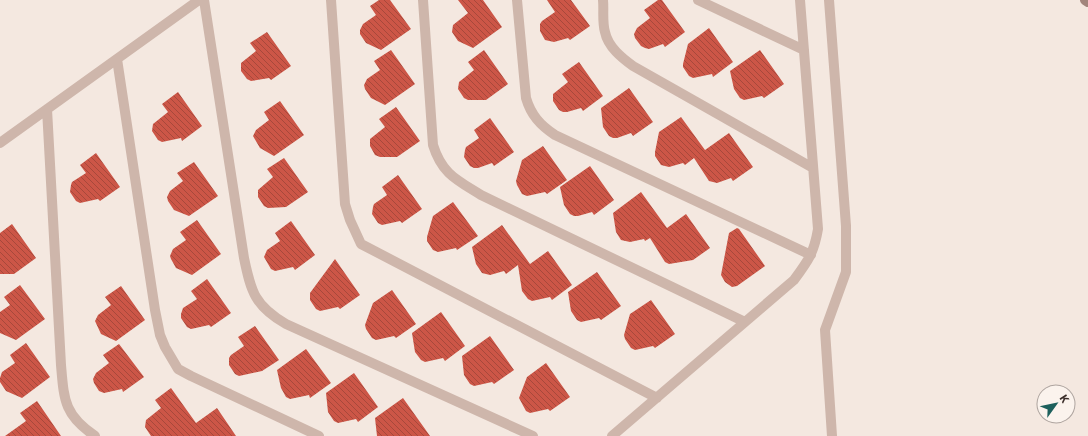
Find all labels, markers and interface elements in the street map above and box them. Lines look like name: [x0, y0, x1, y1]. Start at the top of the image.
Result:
north arrow: [1036, 384, 1076, 424]
text: K: [1057, 391, 1073, 406]

